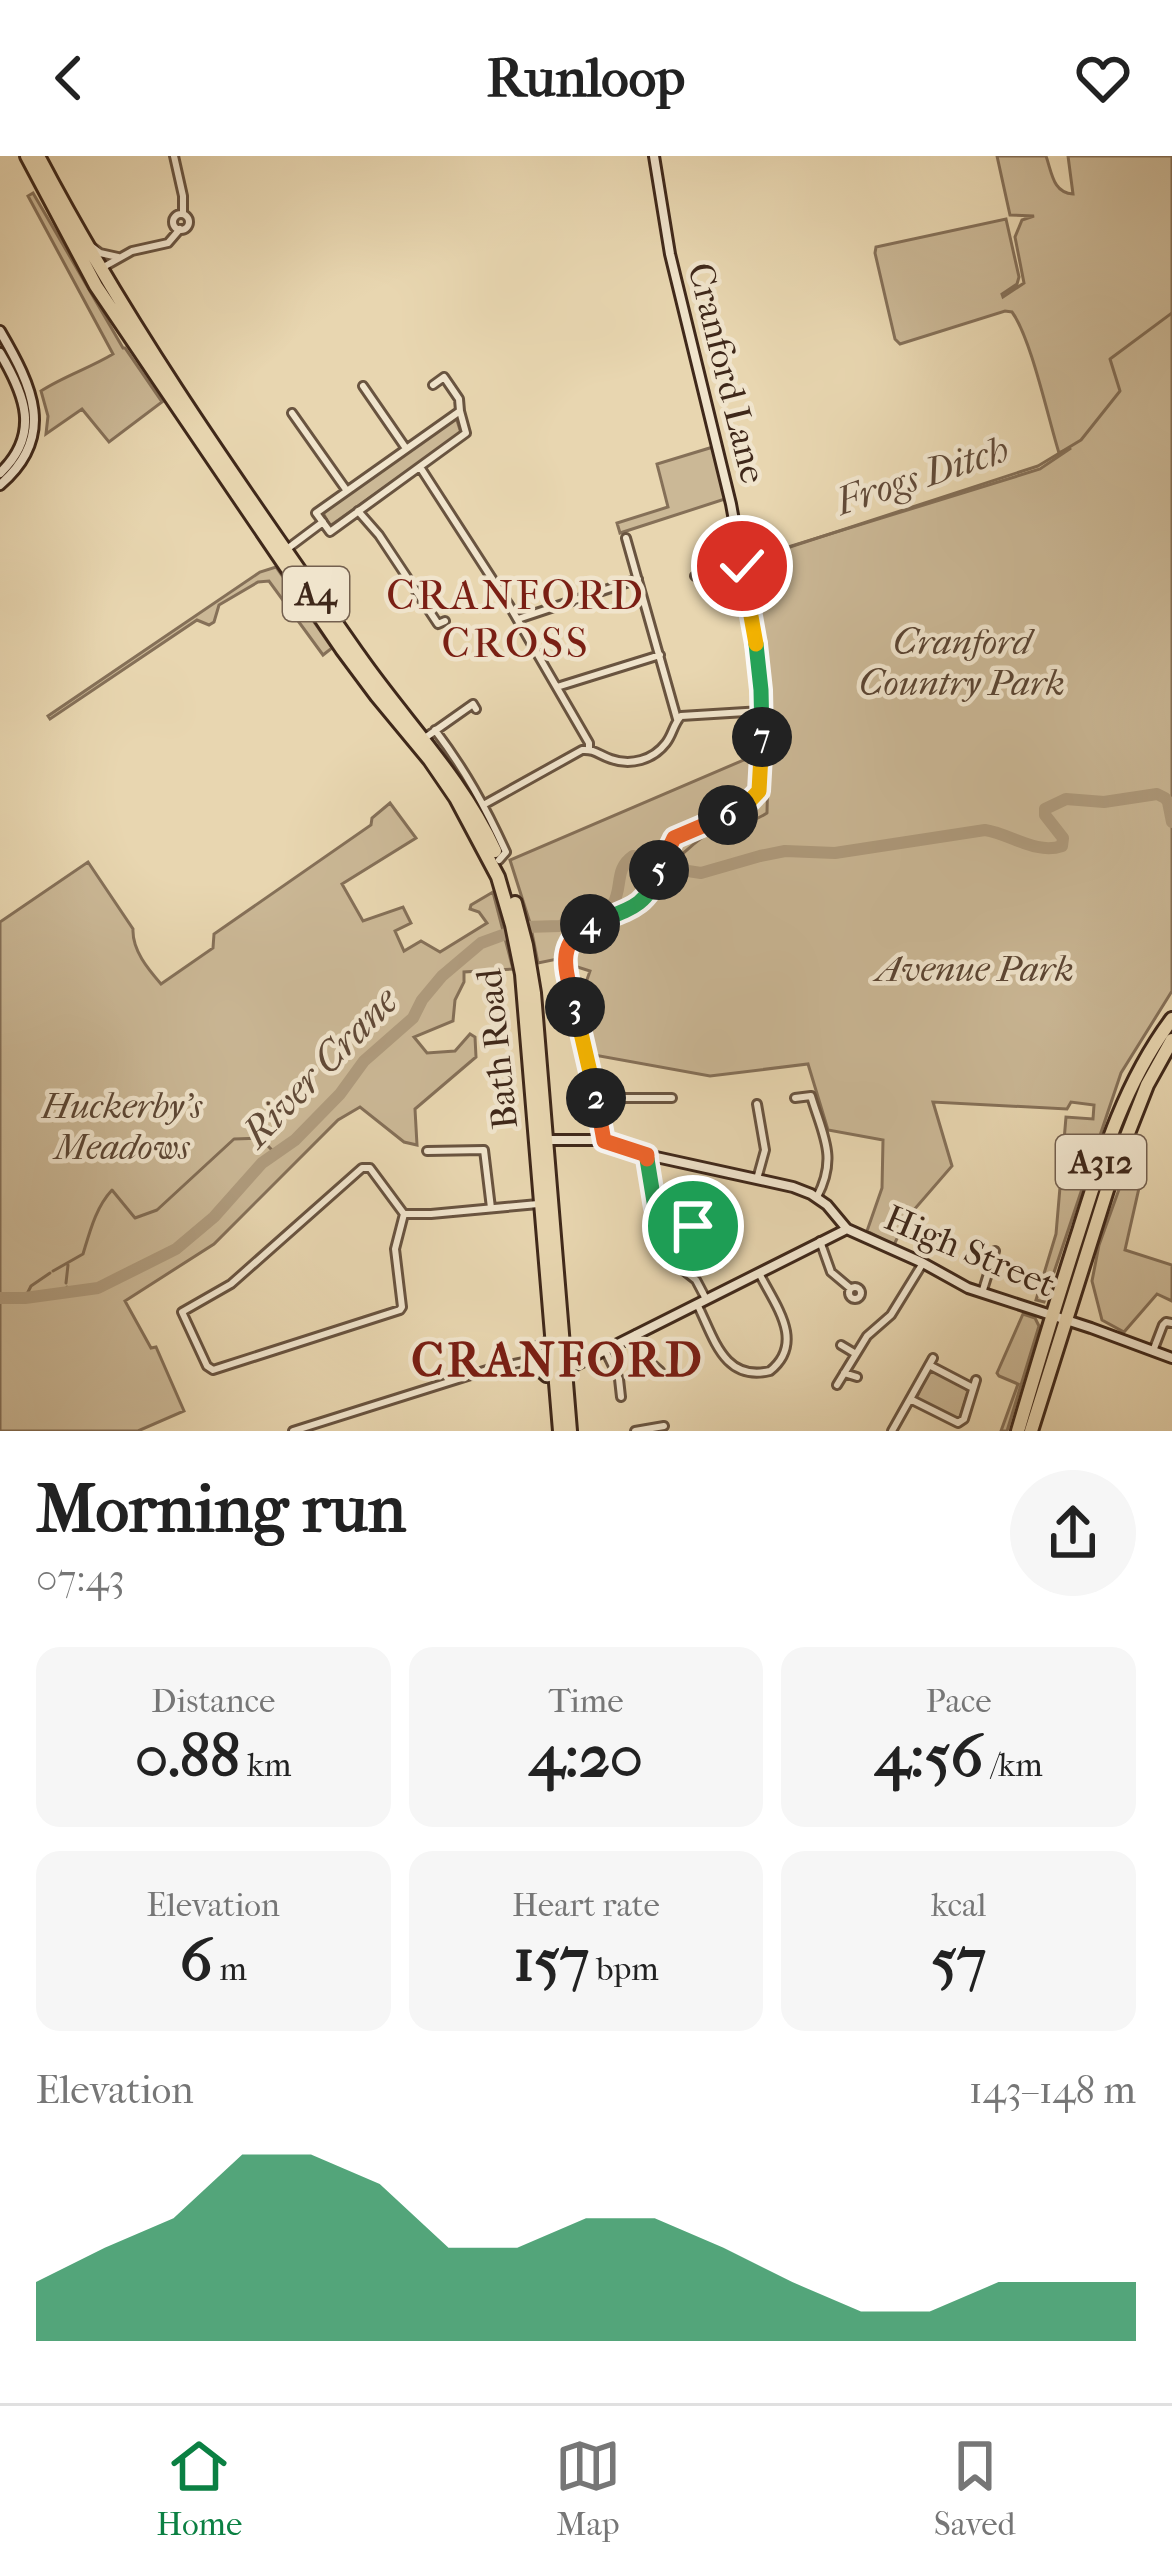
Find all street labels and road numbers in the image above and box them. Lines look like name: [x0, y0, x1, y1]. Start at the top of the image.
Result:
street label: Cranford Lane: [679, 259, 775, 487]
road number: A4: [283, 567, 349, 621]
street label: Bath Road: [468, 966, 526, 1131]
road number: A312: [1056, 1135, 1146, 1189]
street label: High Street: [878, 1196, 1062, 1306]

